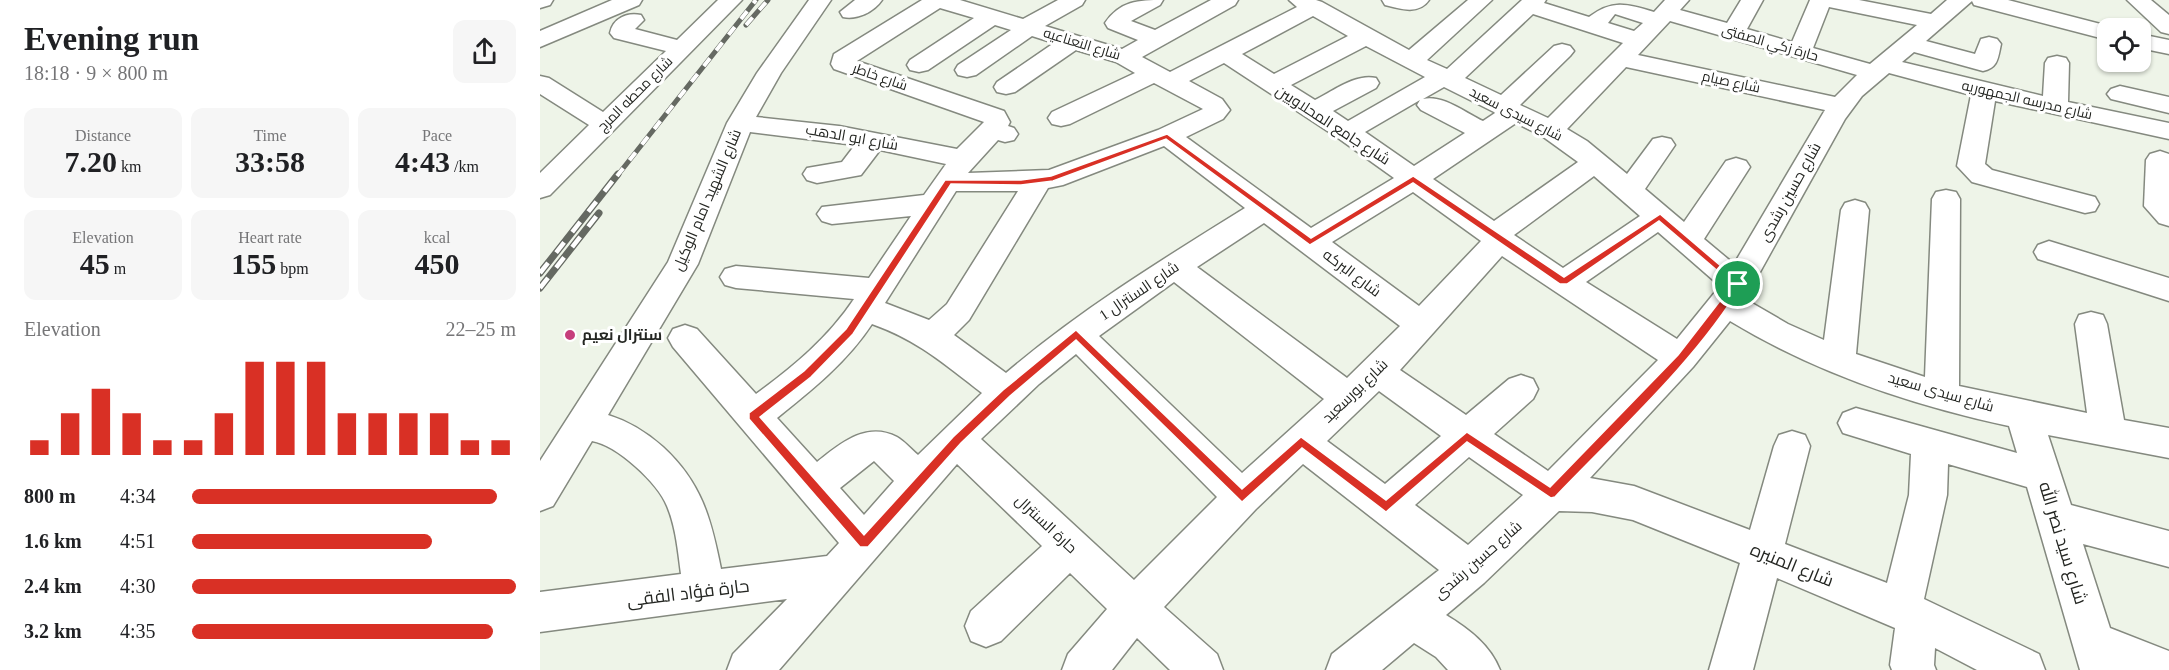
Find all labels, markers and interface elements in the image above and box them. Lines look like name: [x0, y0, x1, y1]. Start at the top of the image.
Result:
map controls: [2097, 18, 2151, 72]
button: locate: [2097, 18, 2151, 72]
button: share: [453, 20, 516, 83]
text: Evening run: [24, 21, 199, 57]
street label: حارة زكي الصفتى: [1719, 22, 1820, 68]
street label: شارع النعناعيه: [1041, 25, 1122, 64]
street label: شارع محطه المرج: [595, 54, 676, 135]
street label: شارع خاطر: [849, 60, 909, 94]
text: 18:18 · 9 × 800 m: [24, 62, 168, 84]
street label: شارع صيام: [1700, 69, 1761, 97]
street label: شارع مدرسه الجمهوريه: [1960, 78, 2094, 123]
street label: شارع جامع المحلاويين: [1271, 82, 1393, 170]
street label: شارع سيدى سعيد: [1467, 84, 1565, 145]
street label: شارع ابو الدهب: [804, 121, 900, 156]
text: Distance: [75, 127, 131, 144]
text: Time: [253, 127, 287, 144]
text: Pace: [422, 127, 452, 144]
street label: شارع الشهيد امام الوكيل: [670, 127, 747, 274]
street label: شارع حسين رشدى: [1756, 140, 1826, 246]
text: 7.20: [65, 145, 117, 178]
text: 33:58: [235, 145, 305, 178]
text: 4:43: [395, 145, 450, 178]
text: km: [117, 158, 141, 175]
text: /km: [450, 158, 479, 175]
text: Elevation: [72, 229, 134, 246]
text: Heart rate: [238, 229, 302, 246]
text: kcal: [424, 229, 450, 246]
street label: شارع البركه: [1318, 246, 1384, 302]
text: 45: [80, 247, 110, 280]
text: 155: [231, 247, 276, 280]
text: 450: [415, 247, 460, 280]
pin: [1712, 258, 1763, 309]
street label: شارع السنترال 1: [1096, 259, 1183, 326]
text: m: [110, 260, 126, 277]
text: bpm: [276, 260, 309, 277]
icon: arrive: [1721, 267, 1754, 300]
text: Elevation: [24, 318, 101, 340]
text: 22–25 m: [445, 318, 516, 340]
place label: سنترال نعيم: [582, 327, 662, 345]
marker: سنترال نعيم: [563, 328, 577, 342]
street label: شارع بورسعيد: [1319, 356, 1393, 428]
street label: شارع سيدى سعيد: [1885, 369, 1996, 418]
street label: شارع سيد نصر الله: [2033, 479, 2093, 607]
text: 800 m: [24, 485, 76, 507]
text: 4:34: [120, 485, 156, 507]
street label: حارة السنترال: [1011, 492, 1080, 557]
street label: شارع حسين رشدى: [1431, 518, 1527, 605]
text: 1.6 km: [24, 530, 82, 552]
text: 4:51: [120, 530, 156, 552]
street label: شارع المنيره: [1747, 539, 1836, 593]
text: 2.4 km: [24, 575, 82, 597]
text: 4:30: [120, 575, 156, 597]
street label: حارة فؤاد الفقى: [626, 576, 750, 611]
text: 3.2 km: [24, 620, 82, 642]
text: 4:35: [120, 620, 156, 642]

